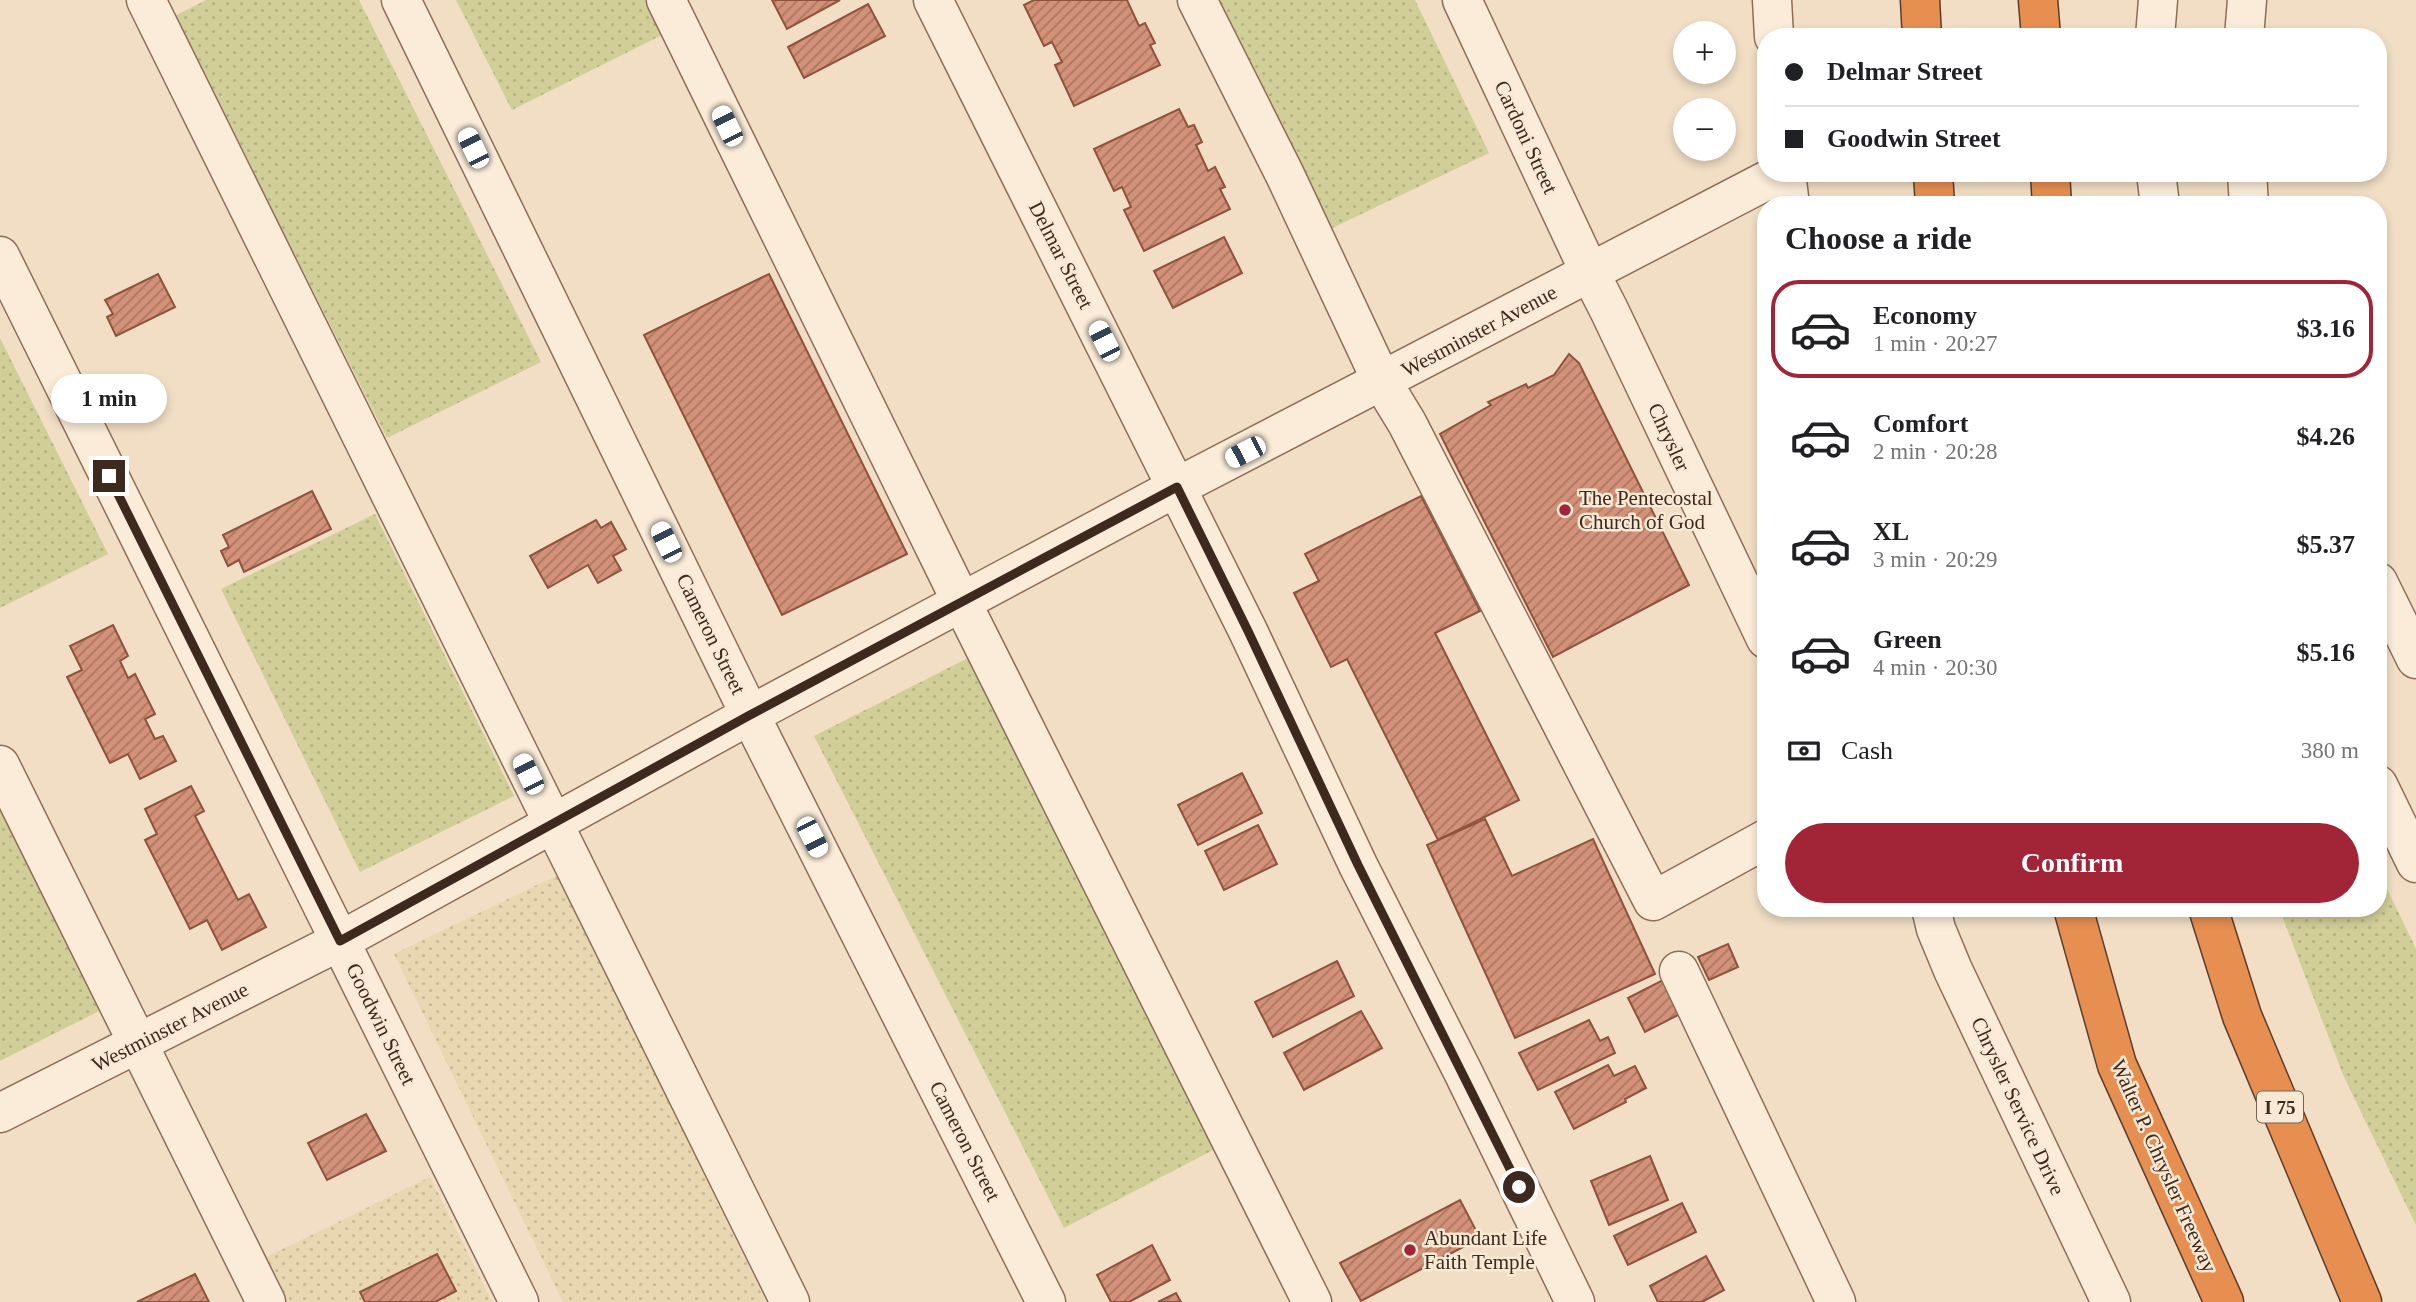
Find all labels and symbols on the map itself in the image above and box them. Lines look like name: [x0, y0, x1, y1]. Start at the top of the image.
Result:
street label: Cardoni Street: [1489, 77, 1563, 197]
car: [709, 103, 746, 149]
car: [455, 125, 492, 171]
street label: Delmar Street: [1024, 197, 1098, 313]
street label: Westminster Avenue: [1397, 280, 1561, 382]
car: [1086, 318, 1123, 364]
callout: 1 min: [51, 374, 167, 424]
street label: Chrysler: [1643, 399, 1695, 475]
car: [1222, 433, 1269, 471]
route end: [93, 460, 125, 492]
place label: The Pentecostal Church of God: [1579, 486, 1713, 534]
marker: The Pentecostal Church of God: [1557, 502, 1573, 518]
car: [648, 519, 685, 565]
street label: Cameron Street: [671, 570, 751, 698]
car: [510, 751, 547, 797]
car: [794, 814, 831, 860]
street label: Goodwin Street: [341, 959, 421, 1089]
street label: Westminster Avenue: [88, 977, 252, 1077]
street label: Chrysler Service Drive: [1966, 1013, 2070, 1199]
street label: Walter P. Chrysler Freeway: [2106, 1056, 2222, 1277]
street label: Cameron Street: [925, 1077, 1006, 1205]
road number: I 75: [2257, 1092, 2303, 1122]
route start: [1503, 1171, 1535, 1203]
place label: Abundant Life Faith Temple: [1424, 1226, 1547, 1274]
marker: Abundant Life Faith Temple: [1402, 1242, 1418, 1258]

